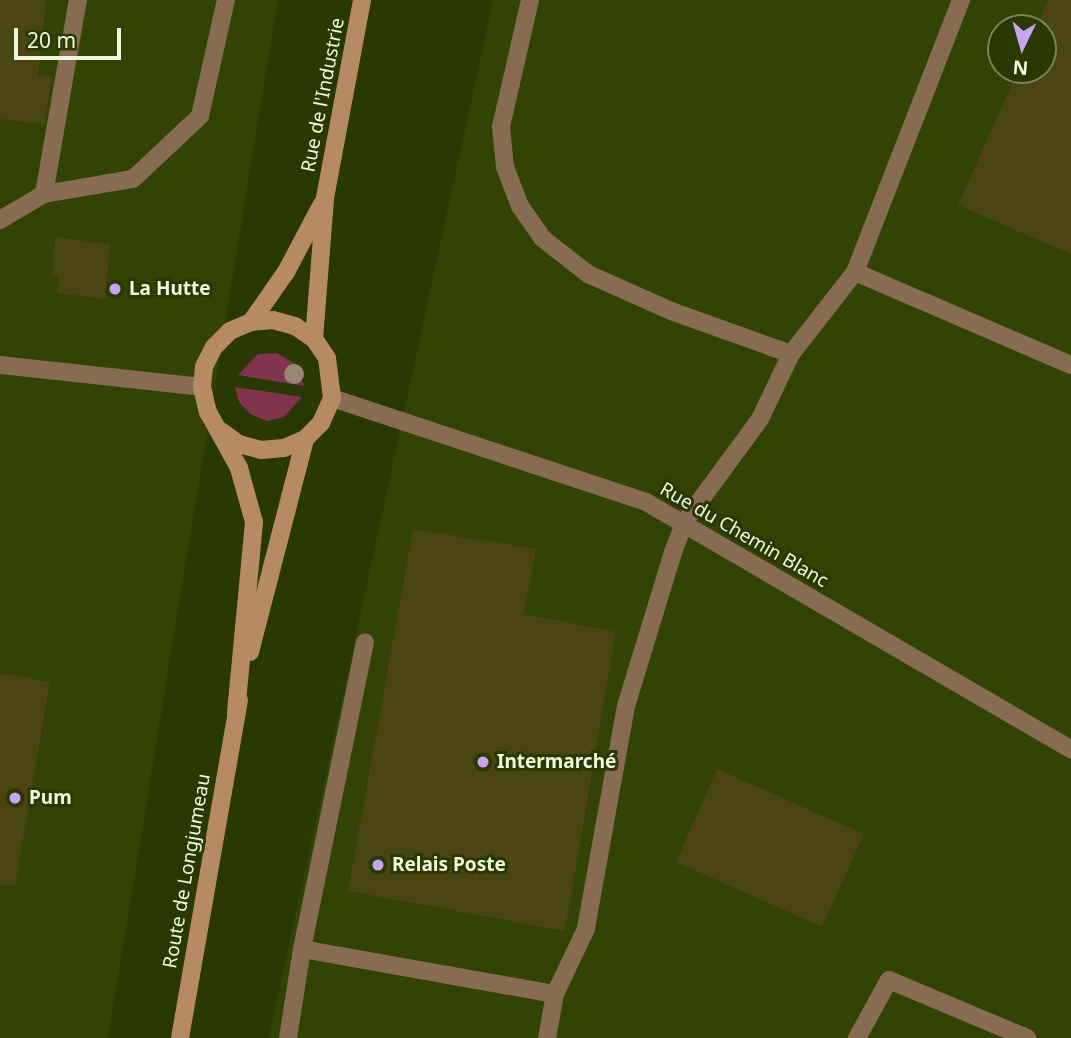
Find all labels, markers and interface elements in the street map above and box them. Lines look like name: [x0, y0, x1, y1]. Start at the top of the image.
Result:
scale bar: [18, 14, 124, 58]
north arrow: [987, 14, 1057, 84]
street label: Rue de l'Industrie: [297, 16, 349, 174]
text: 20 m: [27, 26, 76, 54]
text: N: [1012, 54, 1029, 82]
place label: La Hutte: [129, 278, 211, 300]
marker: La Hutte: [107, 281, 123, 297]
street label: Rue du Chemin Blanc: [656, 478, 832, 592]
place label: Intermarché: [497, 751, 616, 773]
marker: Intermarché: [475, 754, 491, 770]
street label: Route de Longjumeau: [159, 772, 215, 970]
place label: Pum: [29, 787, 72, 809]
marker: Pum: [7, 790, 23, 806]
place label: Relais Poste: [392, 854, 506, 876]
marker: Relais Poste: [370, 857, 386, 873]

